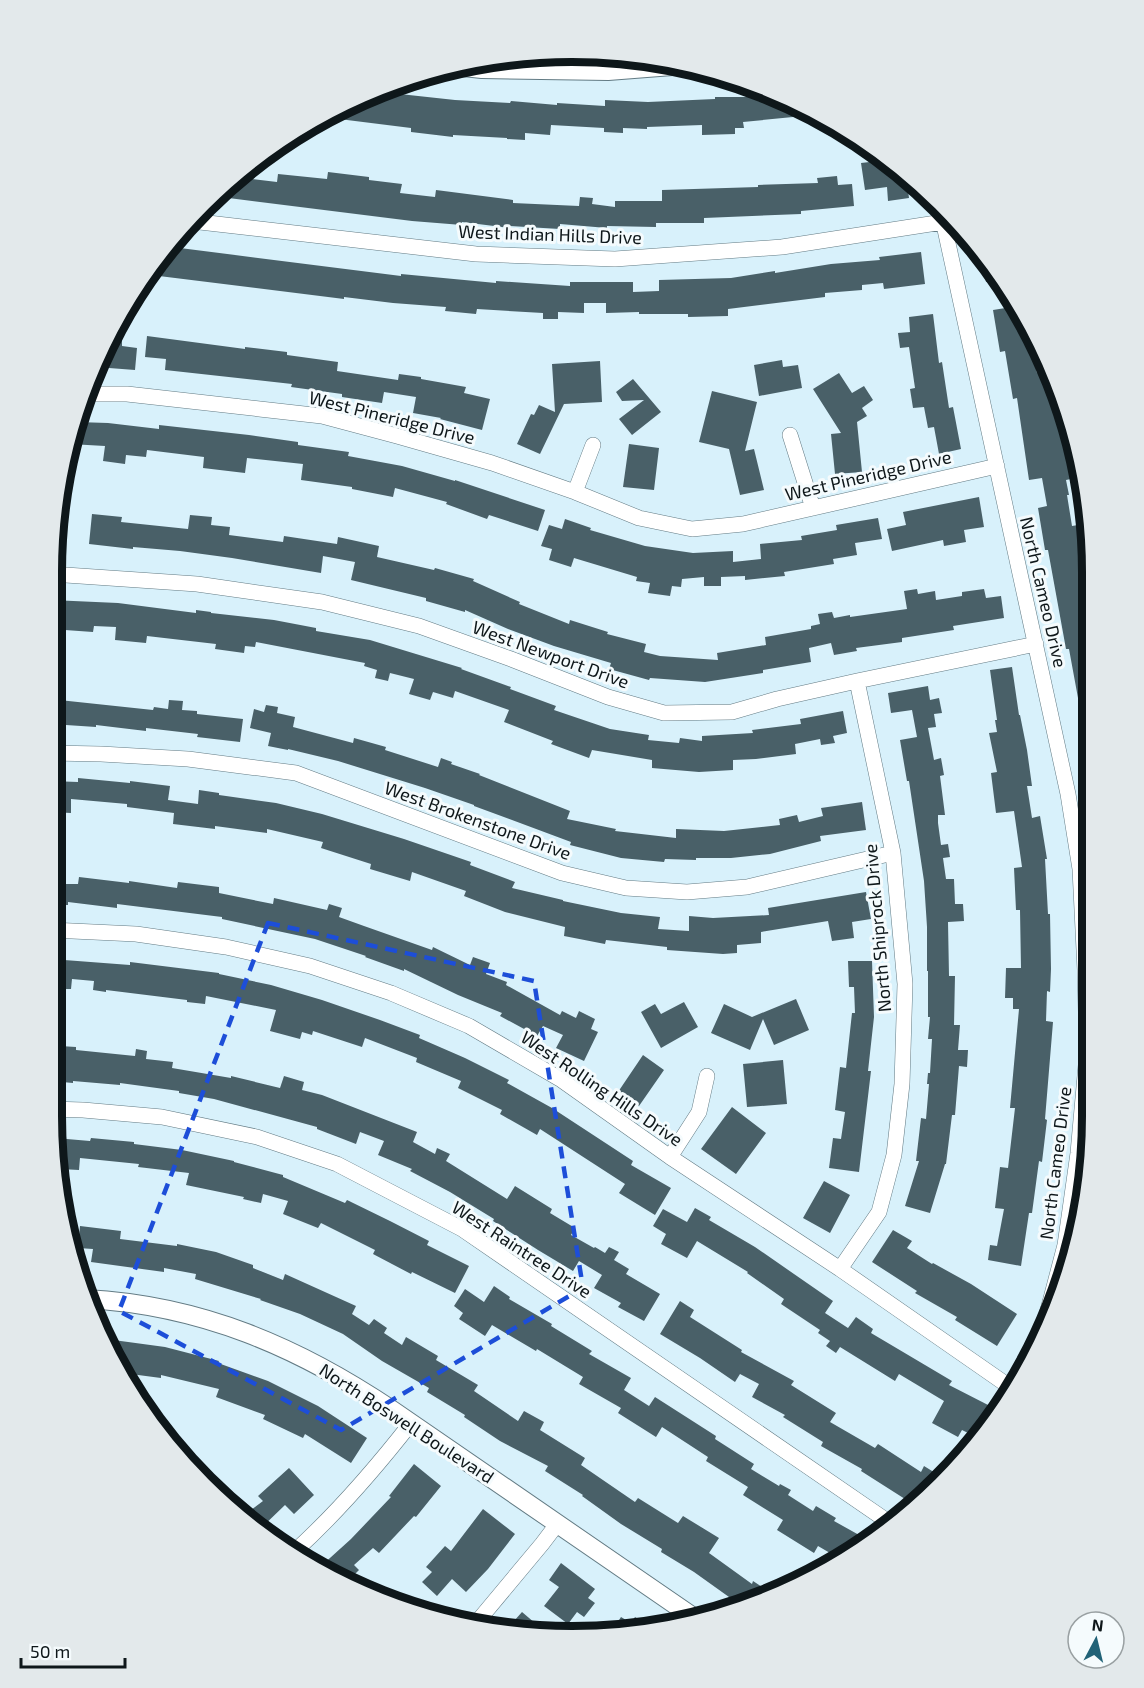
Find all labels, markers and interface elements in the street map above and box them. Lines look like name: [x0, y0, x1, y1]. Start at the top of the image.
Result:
street label: West Indian Hills Drive: [458, 220, 642, 248]
street label: West Pineridge Drive: [307, 386, 477, 448]
street label: West Pineridge Drive: [783, 445, 953, 505]
street label: North Cameo Drive: [1016, 514, 1072, 670]
street label: West Newport Drive: [470, 615, 632, 693]
street label: West Brokenstone Drive: [382, 776, 574, 864]
street label: North Shiprock Drive: [859, 843, 895, 1013]
street label: West Rolling Hills Drive: [517, 1026, 687, 1150]
street label: North Cameo Drive: [1035, 1085, 1075, 1241]
street label: West Raintree Drive: [448, 1196, 596, 1302]
street label: North Boswell Boulevard: [315, 1358, 499, 1488]
north arrow: [1066, 1610, 1126, 1670]
text: N: [1091, 1614, 1105, 1635]
scale bar: [21, 1631, 124, 1669]
text: 50 m: [30, 1640, 70, 1662]

